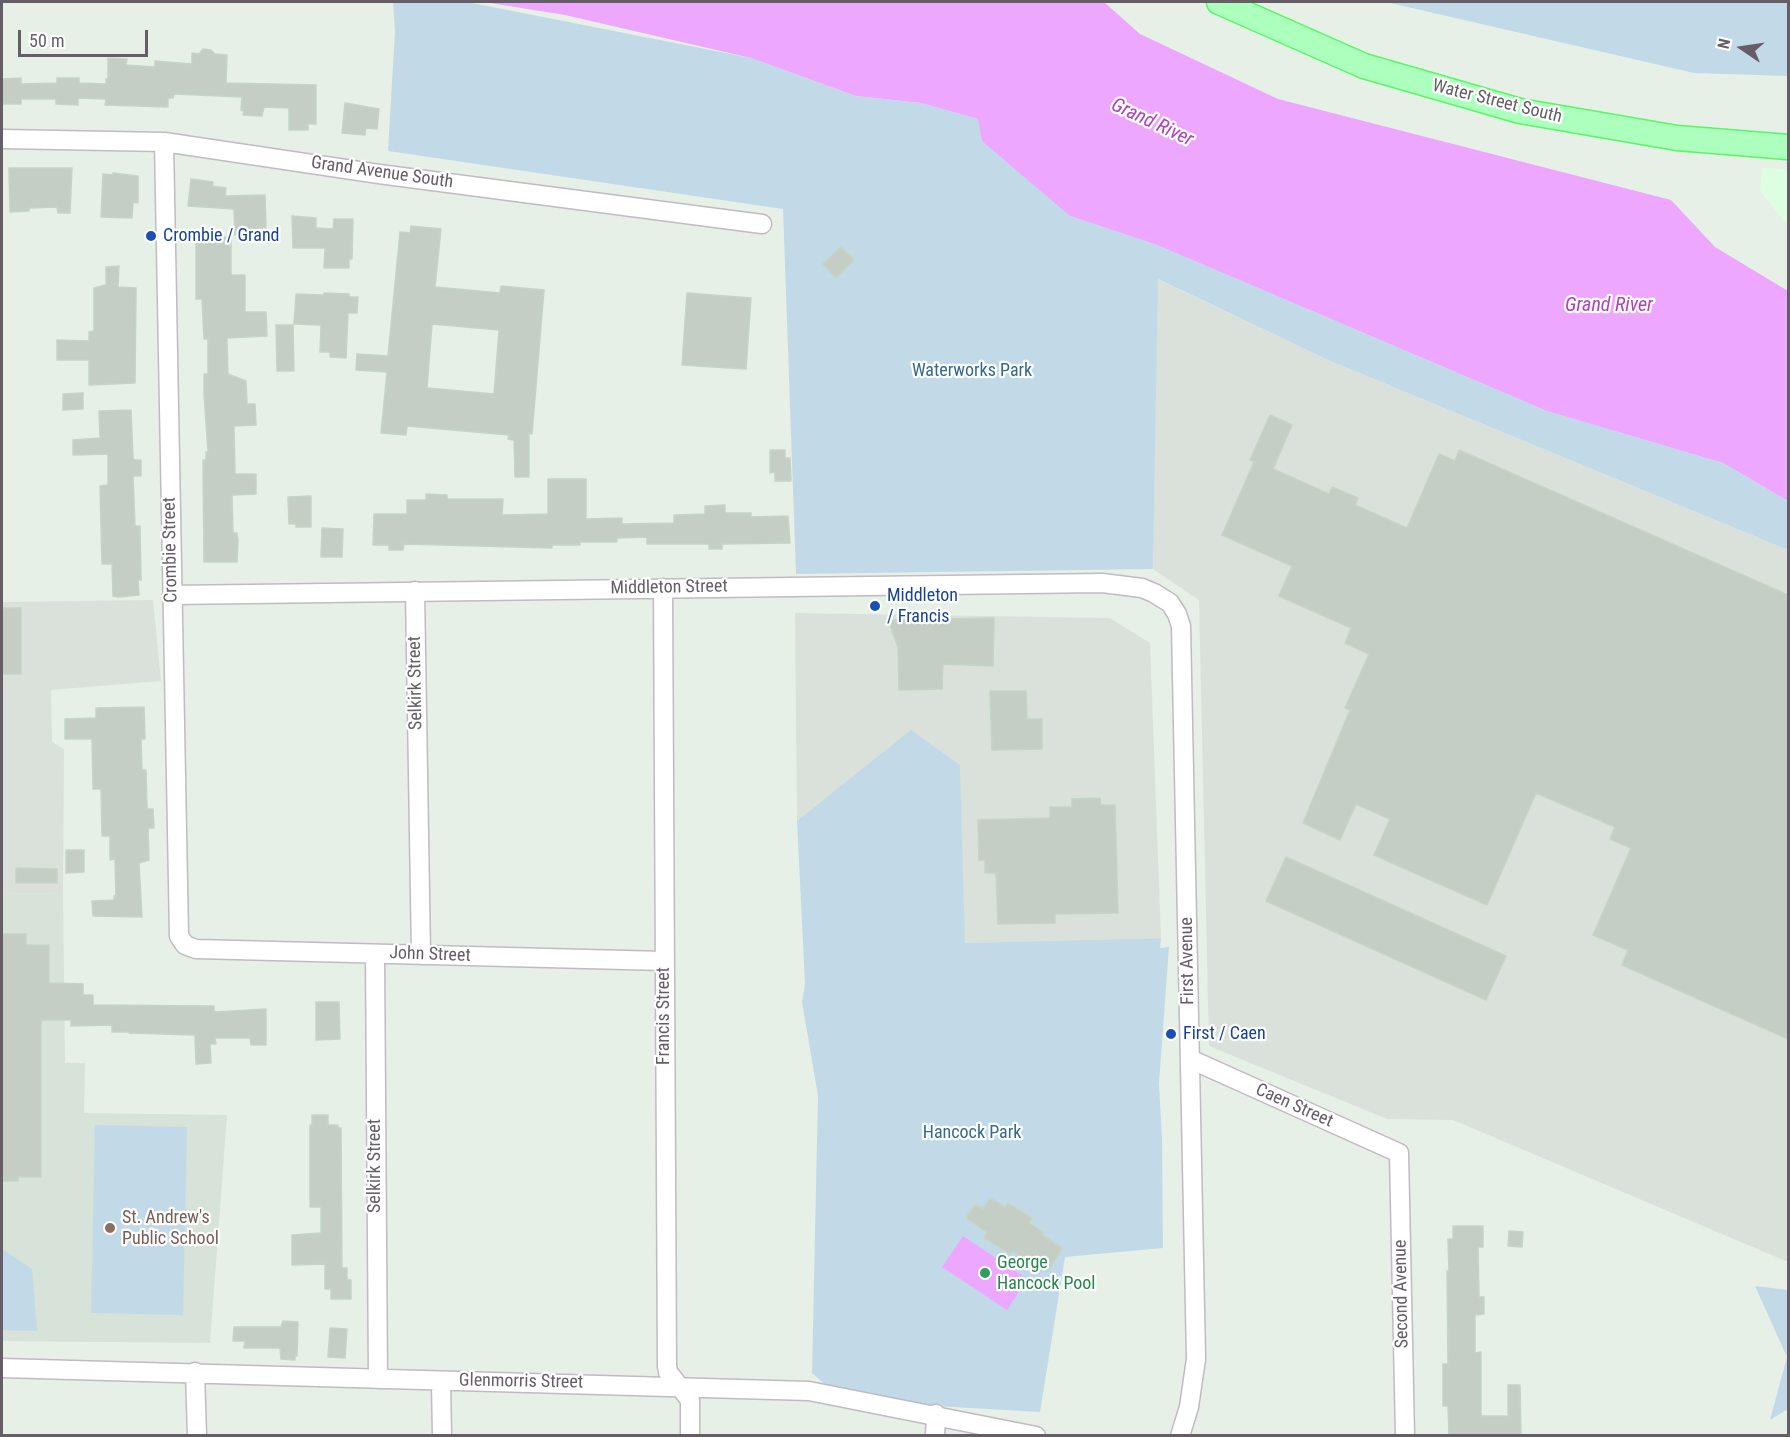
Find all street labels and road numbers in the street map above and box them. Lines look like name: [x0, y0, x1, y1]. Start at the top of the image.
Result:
street label: Water Street South: [1430, 75, 1564, 129]
street label: Grand Avenue South: [310, 152, 454, 194]
street label: Crombie Street: [159, 497, 183, 603]
street label: Middleton Street: [610, 576, 728, 600]
street label: Selkirk Street: [404, 636, 428, 730]
street label: First Avenue: [1176, 917, 1200, 1005]
street label: John Street: [389, 943, 471, 967]
street label: Francis Street: [653, 967, 675, 1065]
street label: Caen Street: [1252, 1079, 1336, 1133]
street label: Selkirk Street: [364, 1119, 386, 1213]
street label: Second Avenue: [1390, 1239, 1414, 1349]
street label: Glenmorris Street: [459, 1370, 583, 1394]

